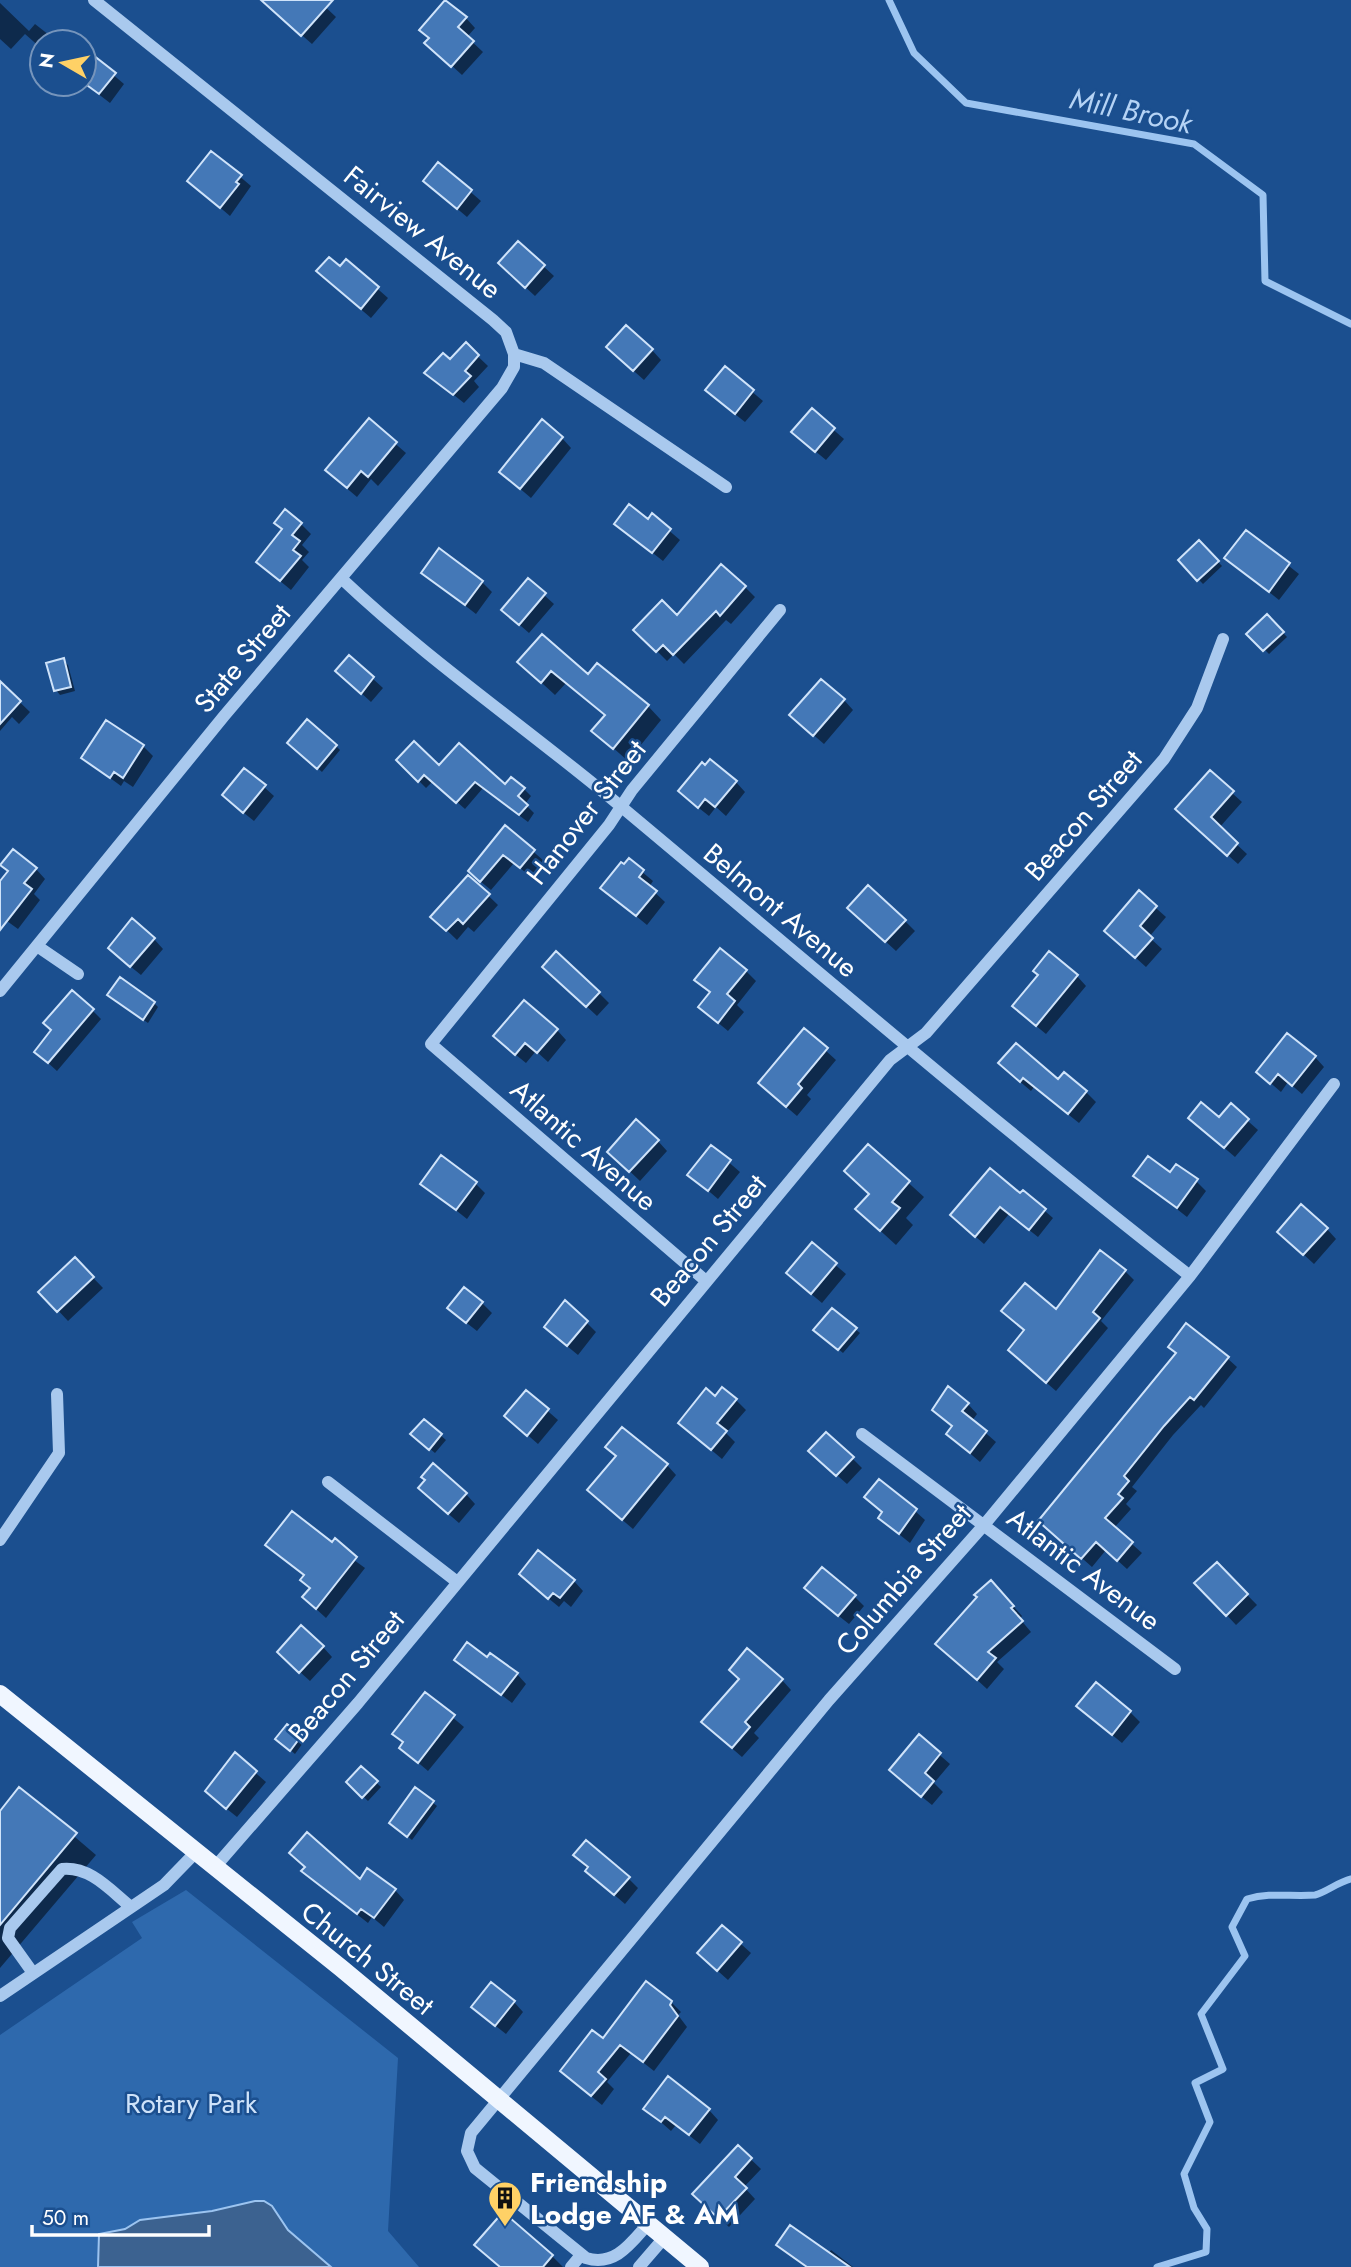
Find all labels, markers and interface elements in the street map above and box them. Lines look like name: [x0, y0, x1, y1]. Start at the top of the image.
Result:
north arrow: [28, 28, 98, 98]
text: N: [32, 51, 61, 70]
water label: Mill Brook: [1066, 77, 1197, 145]
street label: Fairview Avenue: [335, 156, 510, 309]
street label: State Street: [184, 594, 301, 722]
street label: Hanover Street: [517, 731, 656, 894]
street label: Beacon Street: [1015, 741, 1152, 890]
street label: Belmont Avenue: [694, 833, 867, 987]
street label: Atlantic Avenue: [501, 1070, 666, 1221]
street label: Beacon Street: [641, 1165, 776, 1316]
street label: Columbia Street: [826, 1494, 981, 1664]
street label: Atlantic Avenue: [998, 1498, 1169, 1641]
street label: Beacon Street: [279, 1601, 414, 1752]
street label: Church Street: [292, 1892, 443, 2025]
park label: Rotary Park: [125, 2083, 258, 2124]
place label: Friendship Lodge AF & AM: [530, 2162, 740, 2235]
building icon: Friendship Lodge AF & AM: [486, 2179, 524, 2228]
scale bar: [32, 2194, 208, 2238]
text: 50 m: [42, 2203, 89, 2233]

